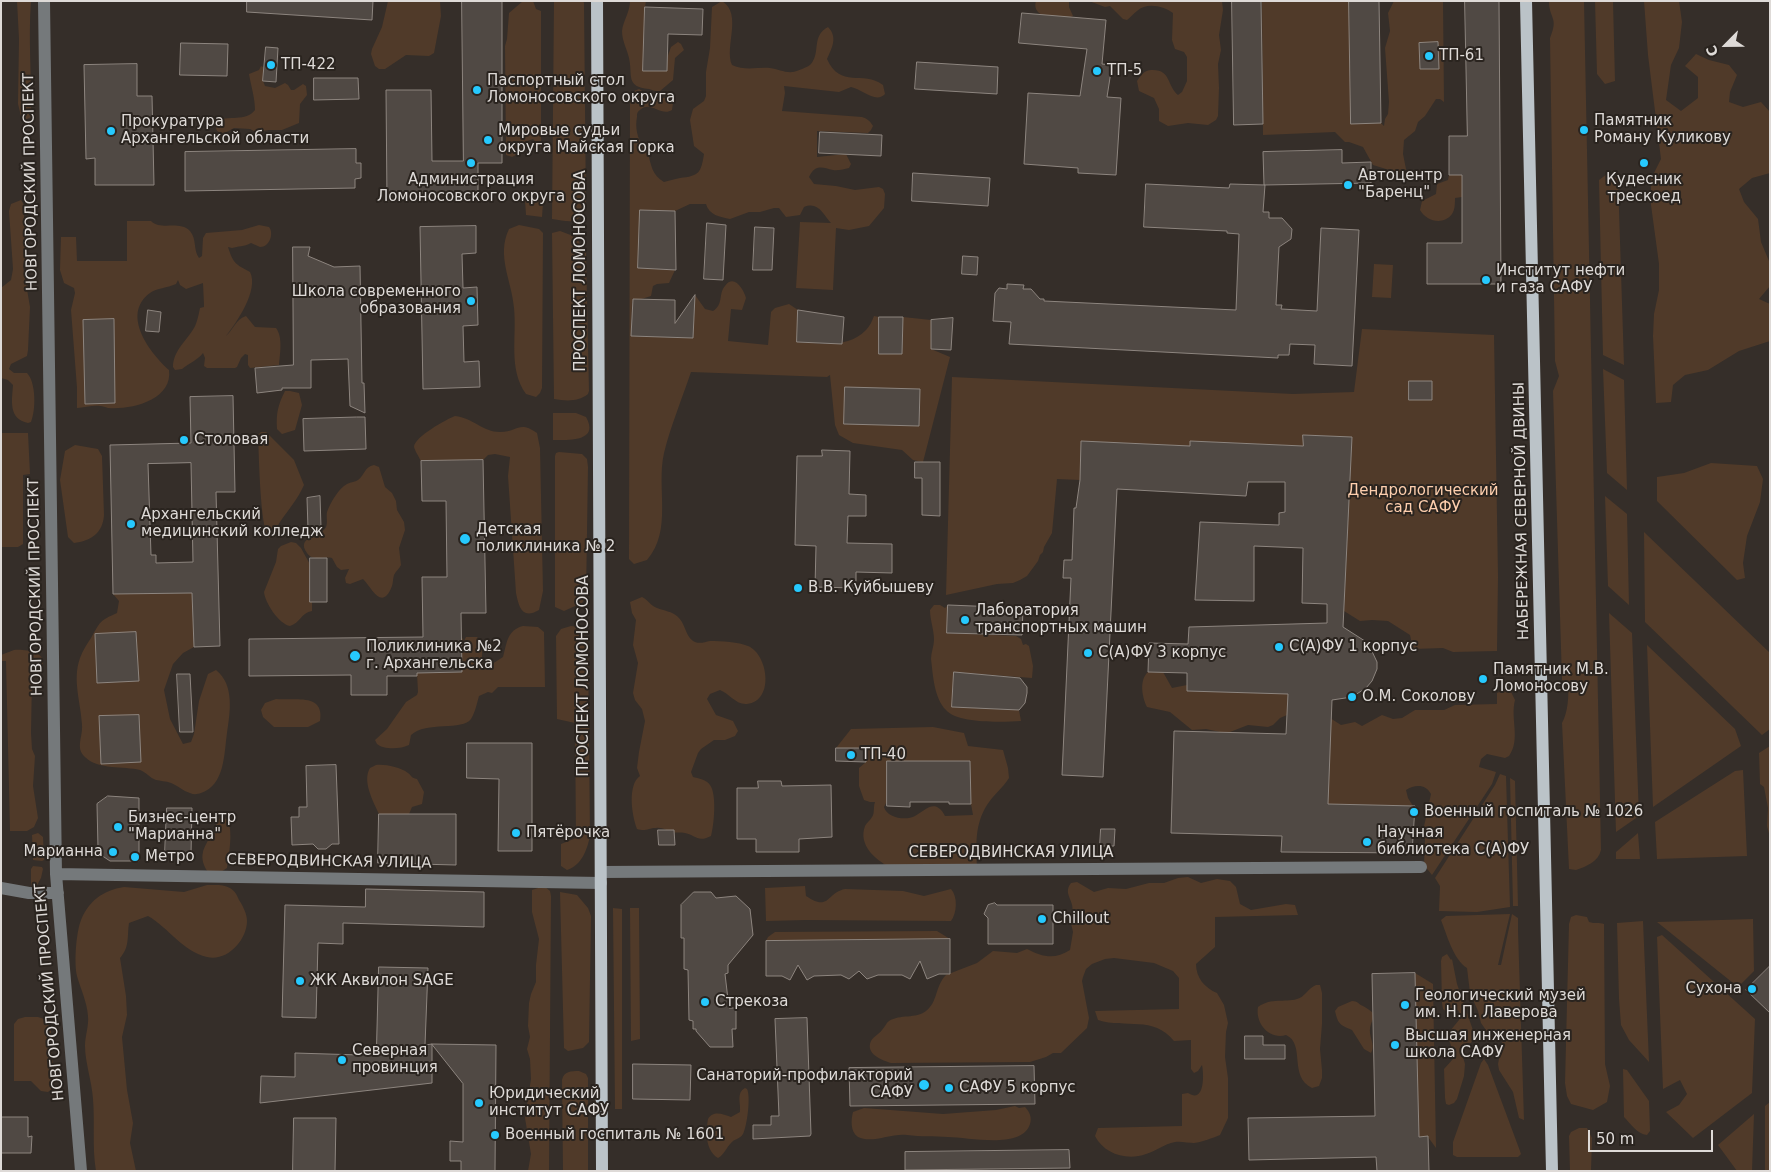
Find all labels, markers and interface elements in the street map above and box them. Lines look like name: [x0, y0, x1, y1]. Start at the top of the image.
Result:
north arrow: [1701, 20, 1751, 70]
text: С: [1703, 43, 1722, 59]
place label: ТП-61: [1439, 47, 1484, 65]
marker: ТП-61: [1423, 50, 1435, 62]
place label: ТП-422: [281, 56, 335, 74]
marker: ТП-422: [265, 59, 277, 71]
place label: ТП-5: [1107, 62, 1142, 80]
marker: ТП-5: [1091, 65, 1103, 77]
place label: Паспортный стол Ломоносовского округа: [487, 72, 675, 107]
street label: НОВГОРОДСКИЙ ПРОСПЕКТ: [20, 73, 42, 291]
marker: Паспортный стол Ломоносовского округа: [471, 84, 483, 96]
place label: Памятник Роману Куликову: [1594, 112, 1731, 147]
place label: Прокуратура Архангельской области: [121, 113, 309, 148]
place label: Мировые судьи округа Майская Горка: [498, 122, 675, 157]
marker: Памятник Роману Куликову: [1578, 124, 1590, 136]
marker: Прокуратура Архангельской области: [105, 125, 117, 137]
marker: Мировые судьи округа Майская Горка: [482, 134, 494, 146]
marker: Администрация Ломоносовского округа: [465, 157, 477, 169]
marker: Кудесник трескоед: [1638, 157, 1650, 169]
place label: Автоцентр "Баренц": [1358, 167, 1443, 202]
street label: ПРОСПЕКТ ЛОМОНОСОВА: [572, 170, 590, 372]
place label: Администрация Ломоносовского округа: [377, 171, 565, 206]
place label: Кудесник трескоед: [1606, 171, 1682, 206]
marker: Автоцентр "Баренц": [1342, 179, 1354, 191]
place label: Институт нефти и газа САФУ: [1496, 262, 1625, 297]
marker: Институт нефти и газа САФУ: [1480, 274, 1492, 286]
place label: Школа современного образования: [292, 283, 461, 318]
marker: Школа современного образования: [465, 295, 477, 307]
street label: НАБЕРЕЖНАЯ СЕВЕРНОЙ ДВИНЫ: [1511, 382, 1533, 640]
place label: Столовая: [194, 431, 268, 449]
marker: Столовая: [178, 434, 190, 446]
street label: НОВГОРОДСКИЙ ПРОСПЕКТ: [25, 478, 47, 696]
park label: Дендрологический сад САФУ: [1347, 482, 1499, 517]
place label: Архангельский медицинский колледж: [141, 506, 324, 541]
marker: Архангельский медицинский колледж: [125, 518, 137, 530]
place label: Детская поликлиника № 2: [476, 521, 615, 556]
marker: Детская поликлиника № 2: [458, 532, 472, 546]
street label: ПРОСПЕКТ ЛОМОНОСОВА: [575, 575, 593, 777]
place label: В.В. Куйбышеву: [808, 579, 934, 597]
marker: В.В. Куйбышеву: [792, 582, 804, 594]
place label: Лаборатория транспортных машин: [975, 602, 1147, 637]
marker: Лаборатория транспортных машин: [959, 614, 971, 626]
place label: Поликлиника №2 г. Архангельска: [366, 638, 502, 673]
place label: С(А)ФУ 1 корпус: [1289, 638, 1417, 656]
marker: С(А)ФУ 1 корпус: [1273, 641, 1285, 653]
place label: С(А)ФУ 3 корпус: [1098, 644, 1226, 662]
marker: С(А)ФУ 3 корпус: [1082, 647, 1094, 659]
marker: Поликлиника №2 г. Архангельска: [348, 649, 362, 663]
place label: Памятник М.В. Ломоносову: [1493, 661, 1609, 696]
marker: Памятник М.В. Ломоносову: [1477, 673, 1489, 685]
place label: О.М. Соколову: [1362, 688, 1475, 706]
marker: О.М. Соколову: [1346, 691, 1358, 703]
place label: ТП-40: [861, 746, 906, 764]
marker: ТП-40: [845, 749, 857, 761]
place label: Военный госпиталь № 1026: [1424, 803, 1643, 821]
marker: Военный госпиталь № 1026: [1408, 806, 1420, 818]
place label: Бизнес-центр "Марианна": [128, 809, 236, 844]
marker: Бизнес-центр "Марианна": [112, 821, 124, 833]
place label: Пятёрочка: [526, 824, 610, 842]
place label: Научная библиотека С(А)ФУ: [1377, 824, 1529, 859]
marker: Пятёрочка: [510, 827, 522, 839]
marker: Научная библиотека С(А)ФУ: [1361, 836, 1373, 848]
place label: Марианна: [24, 843, 103, 861]
street label: СЕВЕРОДВИНСКАЯ УЛИЦА: [908, 844, 1114, 862]
marker: Марианна: [107, 846, 119, 858]
place label: Метро: [145, 848, 195, 866]
marker: Метро: [129, 851, 141, 863]
street label: СЕВЕРОДВИНСКАЯ УЛИЦА: [226, 851, 432, 873]
street label: НОВГОРОДСКИЙ ПРОСПЕКТ: [32, 882, 68, 1102]
place label: Chillout: [1052, 910, 1109, 928]
marker: Chillout: [1036, 913, 1048, 925]
place label: ЖК Аквилон SAGE: [310, 972, 454, 990]
marker: ЖК Аквилон SAGE: [294, 975, 306, 987]
place label: Сухона: [1686, 980, 1742, 998]
marker: Сухона: [1746, 983, 1758, 995]
place label: Геологический музей им. Н.П. Лаверова: [1415, 987, 1586, 1022]
place label: Стрекоза: [715, 993, 788, 1011]
marker: Стрекоза: [699, 996, 711, 1008]
marker: Геологический музей им. Н.П. Лаверова: [1399, 999, 1411, 1011]
place label: Высшая инженерная школа САФУ: [1405, 1027, 1571, 1062]
marker: Высшая инженерная школа САФУ: [1389, 1039, 1401, 1051]
place label: Северная провинция: [352, 1042, 438, 1077]
marker: Северная провинция: [336, 1054, 348, 1066]
place label: Санаторий-профилакторий САФУ: [696, 1067, 913, 1102]
marker: Санаторий-профилакторий САФУ: [917, 1078, 931, 1092]
place label: САФУ 5 корпус: [959, 1079, 1076, 1097]
marker: САФУ 5 корпус: [943, 1082, 955, 1094]
place label: Юридический институт САФУ: [489, 1085, 609, 1120]
marker: Юридический институт САФУ: [473, 1097, 485, 1109]
scale bar: [1591, 1120, 1716, 1152]
place label: Военный госпиталь № 1601: [505, 1126, 724, 1144]
marker: Военный госпиталь № 1601: [489, 1129, 501, 1141]
text: 50 m: [1596, 1130, 1634, 1148]

